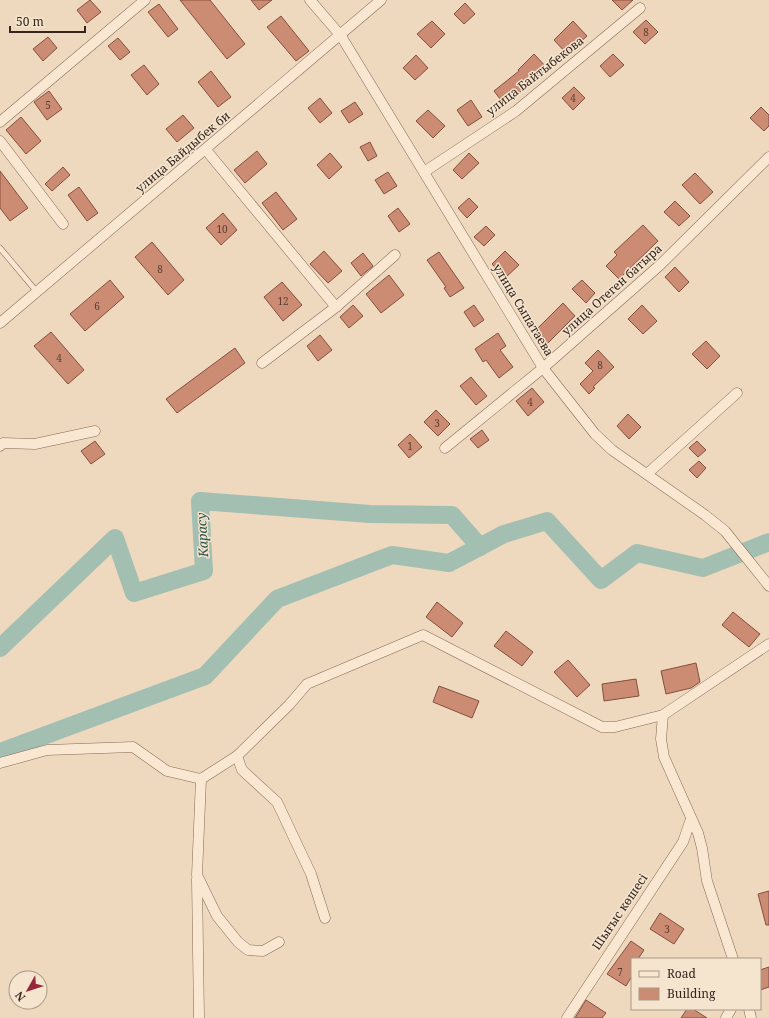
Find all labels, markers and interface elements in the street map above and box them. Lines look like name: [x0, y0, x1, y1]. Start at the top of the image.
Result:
scale bar: [10, 8, 85, 34]
text: 50 m: [16, 13, 44, 30]
house number: 8: [643, 25, 649, 39]
street label: улица Байтыбекова: [482, 32, 587, 119]
house number: 4: [570, 91, 576, 105]
house number: 5: [45, 98, 51, 112]
street label: улица Байдыбек би: [132, 107, 234, 196]
house number: 10: [216, 222, 228, 236]
street label: улица Отеген батыра: [558, 240, 666, 339]
street label: улица Сыпатаева: [489, 260, 558, 359]
house number: 8: [157, 262, 163, 276]
house number: 12: [277, 294, 289, 308]
house number: 6: [94, 299, 100, 313]
house number: 4: [56, 351, 62, 365]
house number: 8: [597, 358, 603, 372]
house number: 4: [527, 395, 533, 409]
house number: 3: [434, 416, 440, 430]
house number: 1: [407, 439, 413, 453]
water label: Карасу: [192, 512, 212, 559]
street label: Шығыс көшесі: [588, 870, 651, 953]
house number: 3: [664, 922, 670, 936]
legend: [631, 958, 761, 1010]
house number: 7: [617, 965, 623, 979]
text: Road: [667, 965, 697, 982]
north arrow: [8, 970, 48, 1010]
text: Building: [667, 985, 716, 1002]
text: N: [11, 988, 28, 1005]

